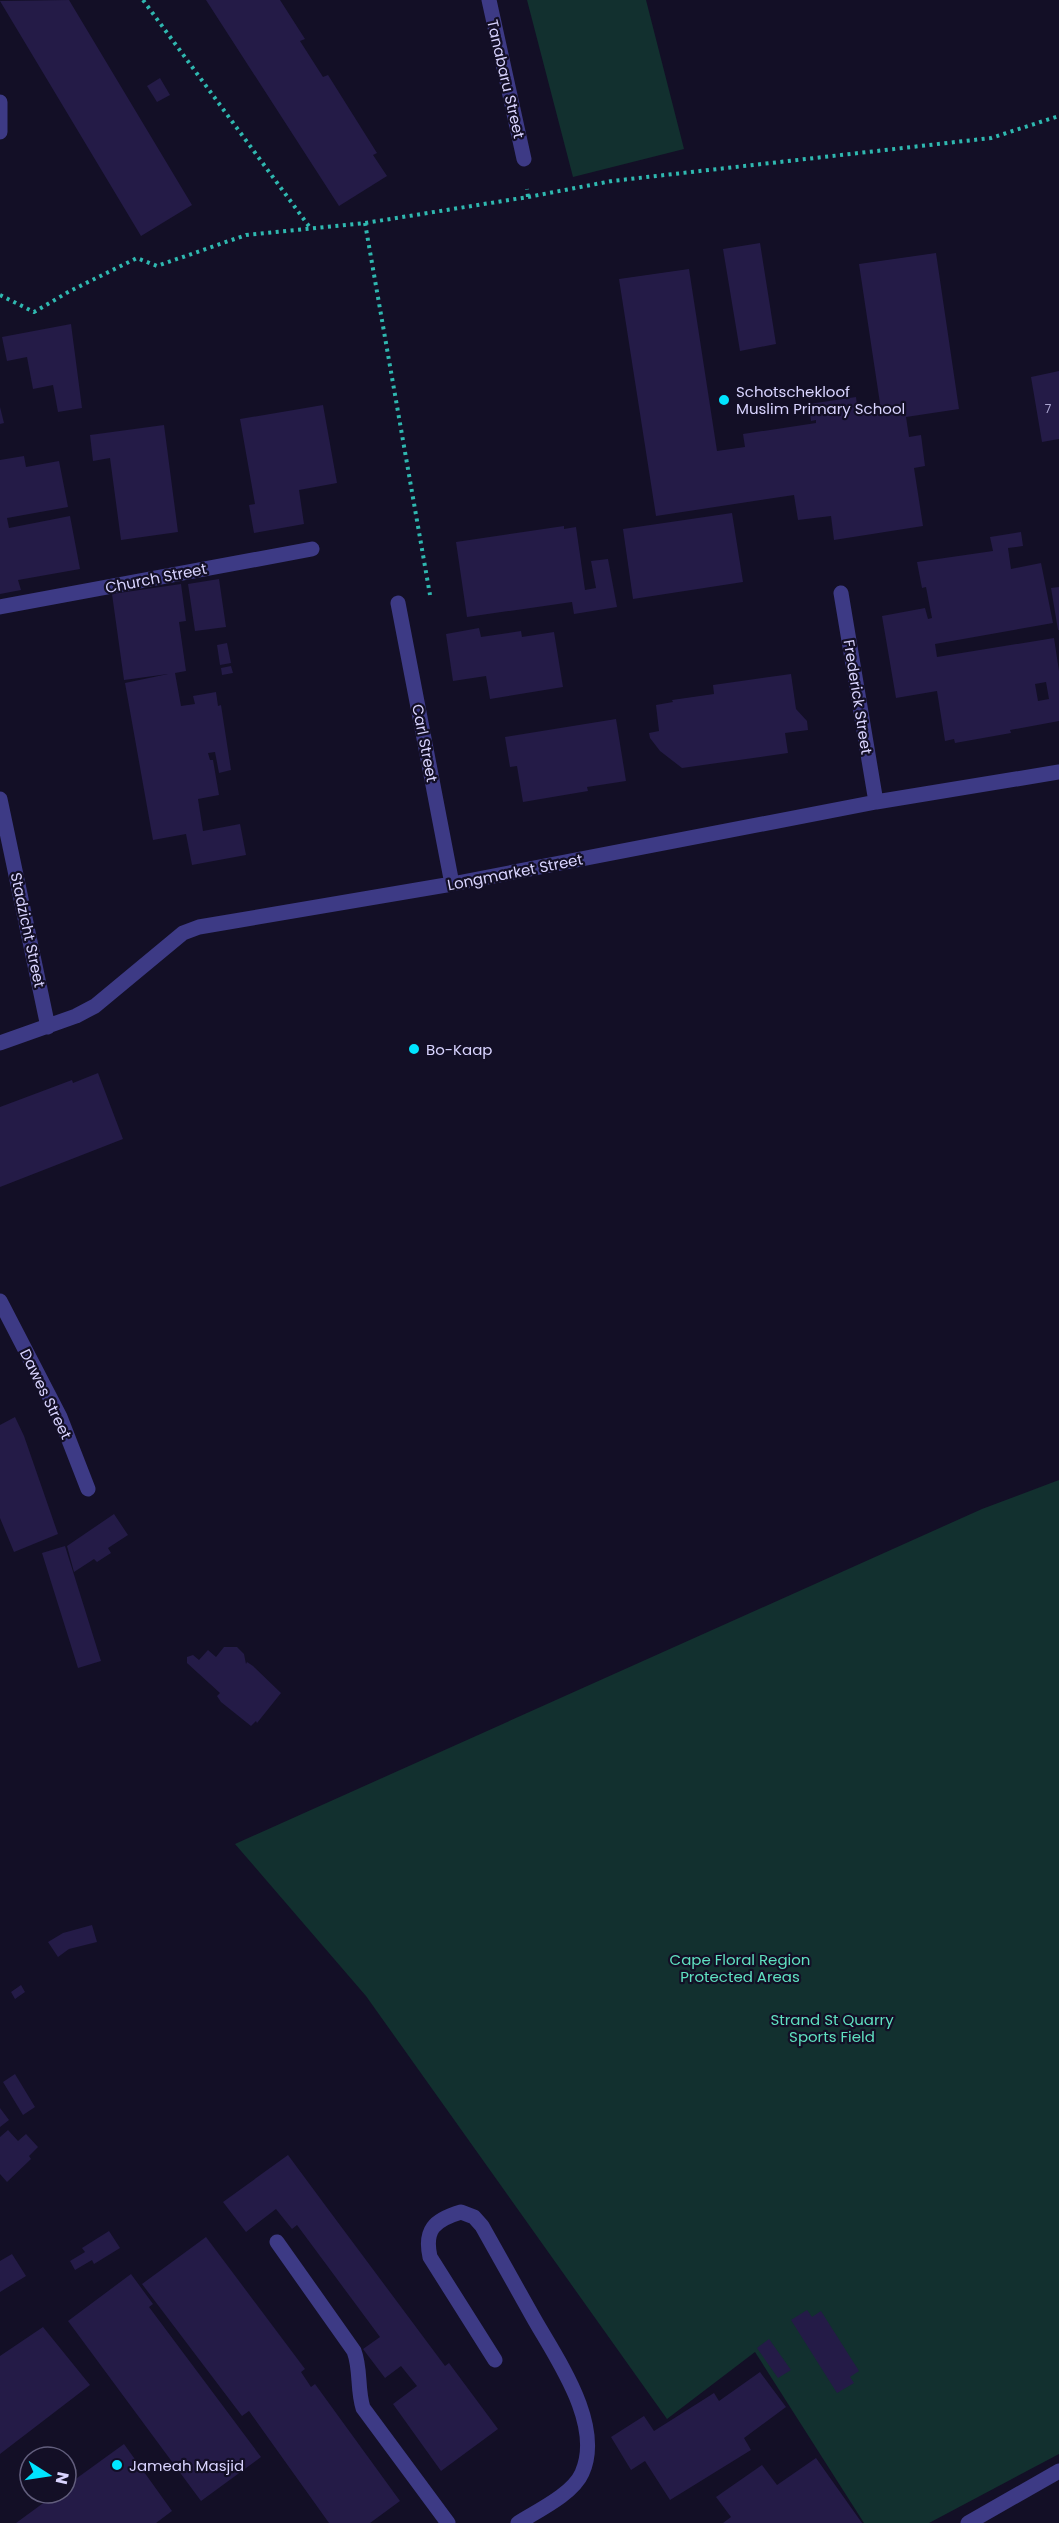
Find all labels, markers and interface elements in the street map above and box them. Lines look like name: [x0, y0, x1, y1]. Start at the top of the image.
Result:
street label: Tanabaru Street: [482, 17, 530, 141]
place label: Schotschekloof Muslim Primary School: [736, 381, 905, 419]
marker: Schotschekloof Muslim Primary School: [717, 393, 731, 407]
house number: 7: [1045, 400, 1052, 417]
street label: Church Street: [103, 558, 209, 598]
street label: Frederick Street: [839, 638, 877, 756]
street label: Carl Street: [407, 702, 443, 784]
street label: Longmarket Street: [446, 849, 584, 895]
street label: Stadzicht Street: [6, 871, 50, 989]
place label: Bo-Kaap: [426, 1039, 492, 1060]
marker: Bo-Kaap: [407, 1042, 421, 1056]
street label: Dawes Street: [15, 1345, 77, 1443]
park label: Cape Floral Region Protected Areas: [670, 1949, 810, 1987]
park label: Strand St Quarry Sports Field: [770, 2009, 894, 2047]
north arrow: [18, 2445, 78, 2505]
place label: Jameah Masjid: [129, 2455, 244, 2476]
marker: Jameah Masjid: [110, 2458, 124, 2472]
text: N: [50, 2470, 75, 2486]

